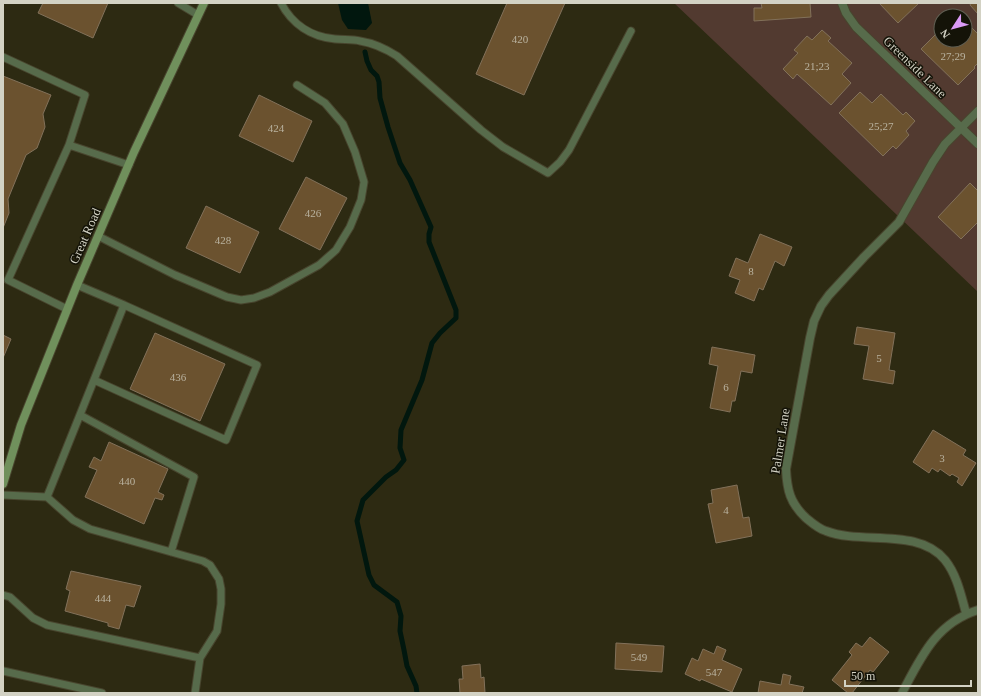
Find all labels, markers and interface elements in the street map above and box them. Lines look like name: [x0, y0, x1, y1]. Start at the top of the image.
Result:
north arrow: [933, 8, 973, 48]
text: N: [938, 27, 952, 41]
house number: 420: [512, 33, 529, 45]
street label: Greenside Lane: [880, 33, 950, 101]
house number: 27;29: [940, 50, 966, 62]
house number: 21;23: [804, 60, 830, 72]
house number: 25;27: [868, 120, 894, 132]
house number: 424: [268, 122, 285, 134]
street label: Great Road: [66, 205, 104, 266]
house number: 426: [305, 207, 322, 219]
house number: 428: [215, 234, 232, 246]
house number: 8: [748, 265, 754, 277]
house number: 5: [876, 352, 882, 364]
house number: 436: [170, 371, 187, 383]
house number: 6: [723, 381, 729, 393]
street label: Palmer Lane: [767, 407, 793, 475]
house number: 3: [939, 452, 945, 464]
house number: 440: [119, 475, 136, 487]
house number: 4: [723, 504, 729, 516]
house number: 444: [95, 592, 112, 604]
house number: 549: [631, 651, 648, 663]
scale bar: [845, 662, 971, 688]
house number: 547: [706, 666, 723, 678]
text: 50 m: [851, 669, 876, 683]

